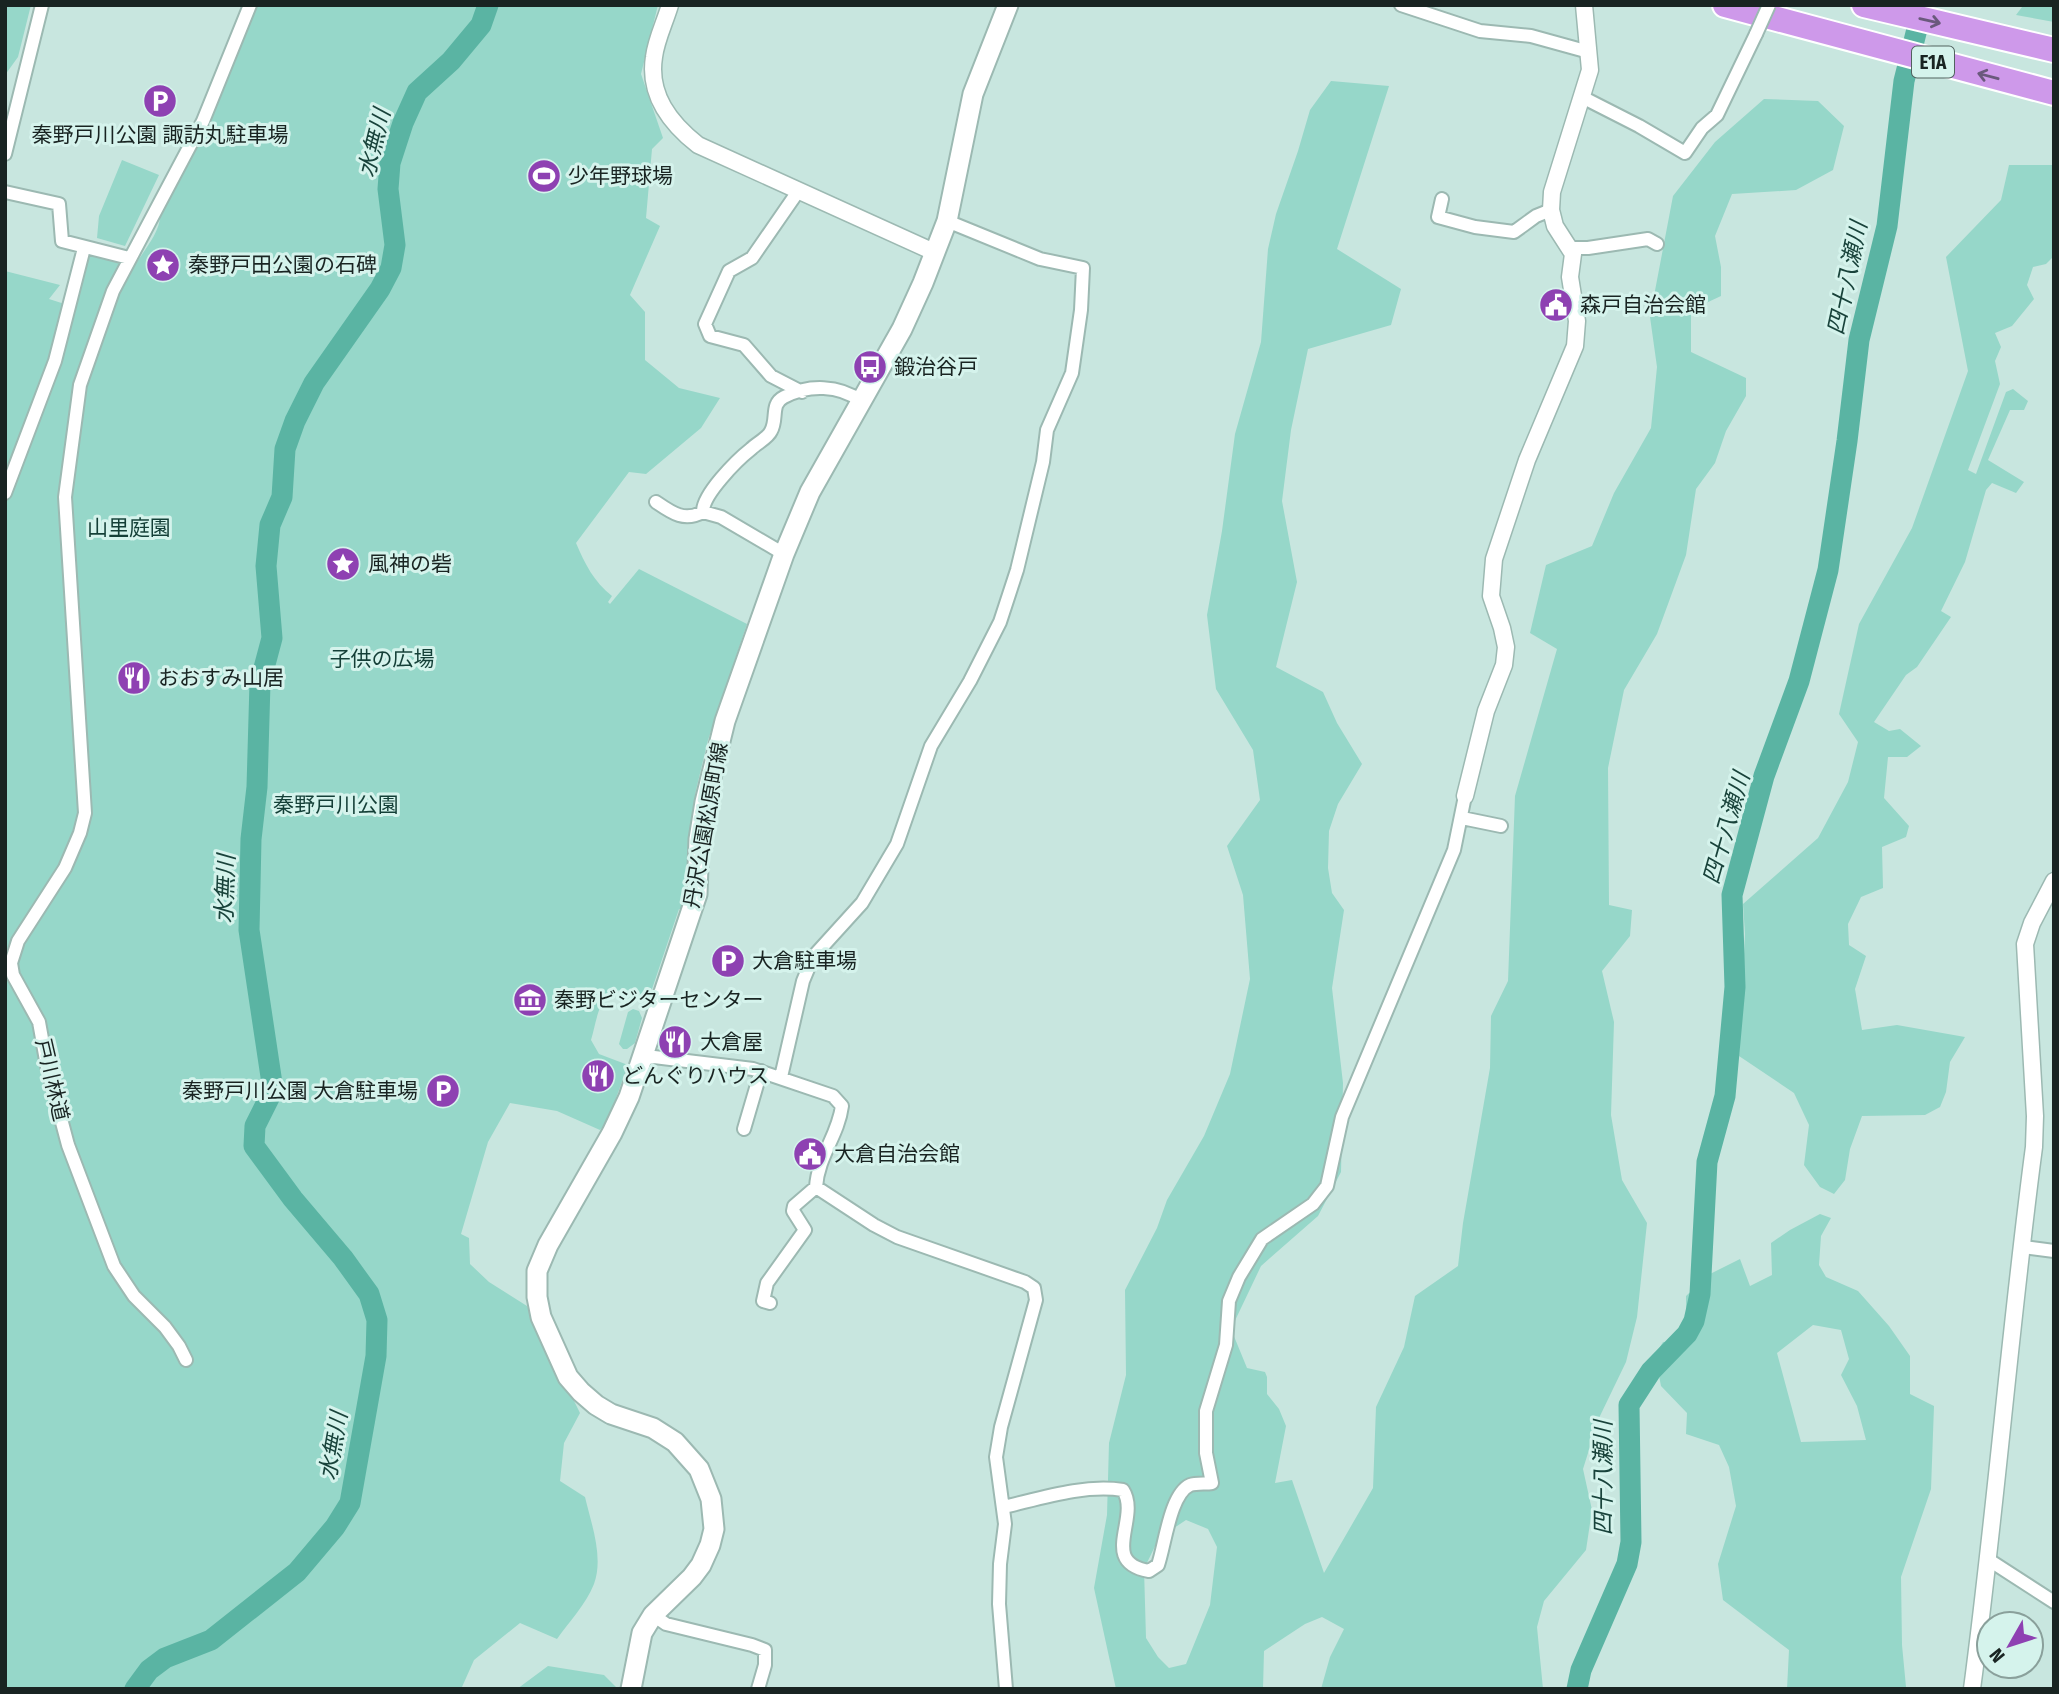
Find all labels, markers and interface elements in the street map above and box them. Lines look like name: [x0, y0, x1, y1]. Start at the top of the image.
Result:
one-way arrow: [1918, 15, 1941, 28]
road number: E1A: [1912, 46, 1954, 78]
one-way arrow: [1977, 69, 2000, 82]
parking icon: 秦野戸川公園 諏訪丸駐車場: [141, 82, 179, 120]
water label: 水無川: [352, 103, 397, 180]
place label: 秦野戸川公園 諏訪丸駐車場: [32, 122, 288, 148]
sports icon: 少年野球場: [525, 157, 563, 195]
place label: 少年野球場: [568, 163, 673, 189]
water label: 四十八瀬川: [1821, 216, 1873, 337]
place icon: 秦野戸田公園の石碑: [144, 246, 182, 284]
place label: 秦野戸田公園の石碑: [188, 252, 377, 278]
public building icon: 森戸自治会館: [1537, 286, 1575, 324]
place label: 森戸自治会館: [1580, 292, 1706, 318]
bus stop icon: 鍛治谷戸: [851, 348, 889, 386]
place label: 鍛治谷戸: [894, 354, 978, 380]
park label: 山里庭園: [87, 515, 171, 541]
place icon: 風神の砦: [324, 545, 362, 583]
place label: 風神の砦: [368, 551, 452, 577]
park label: 子供の広場: [330, 646, 435, 672]
restaurant icon: おおすみ山居: [115, 659, 153, 697]
place label: おおすみ山居: [158, 665, 284, 691]
street label: 丹沢公園松原町線: [679, 740, 733, 910]
water label: 四十八瀬川: [1697, 766, 1756, 887]
park label: 秦野戸川公園: [273, 792, 399, 818]
water label: 水無川: [210, 851, 240, 924]
parking icon: 大倉駐車場: [709, 942, 747, 980]
place label: 大倉駐車場: [752, 948, 857, 974]
museum icon: 秦野ビジターセンター: [511, 981, 549, 1019]
place label: 秦野ビジターセンター: [554, 987, 764, 1013]
restaurant icon: 大倉屋: [656, 1023, 694, 1061]
place label: 大倉屋: [700, 1029, 763, 1055]
street label: 戸川林道: [30, 1036, 74, 1124]
restaurant icon: どんぐりハウス: [579, 1057, 617, 1095]
place label: どんぐりハウス: [622, 1063, 769, 1089]
parking icon: 秦野戸川公園 大倉駐車場: [424, 1072, 462, 1110]
place label: 秦野戸川公園 大倉駐車場: [182, 1078, 418, 1104]
public building icon: 大倉自治会館: [791, 1135, 829, 1173]
place label: 大倉自治会館: [834, 1141, 960, 1167]
water label: 水無川: [313, 1407, 353, 1482]
water label: 四十八瀬川: [1589, 1418, 1617, 1536]
north arrow: [1975, 1610, 2045, 1680]
text: N: [1985, 1644, 2010, 1667]

